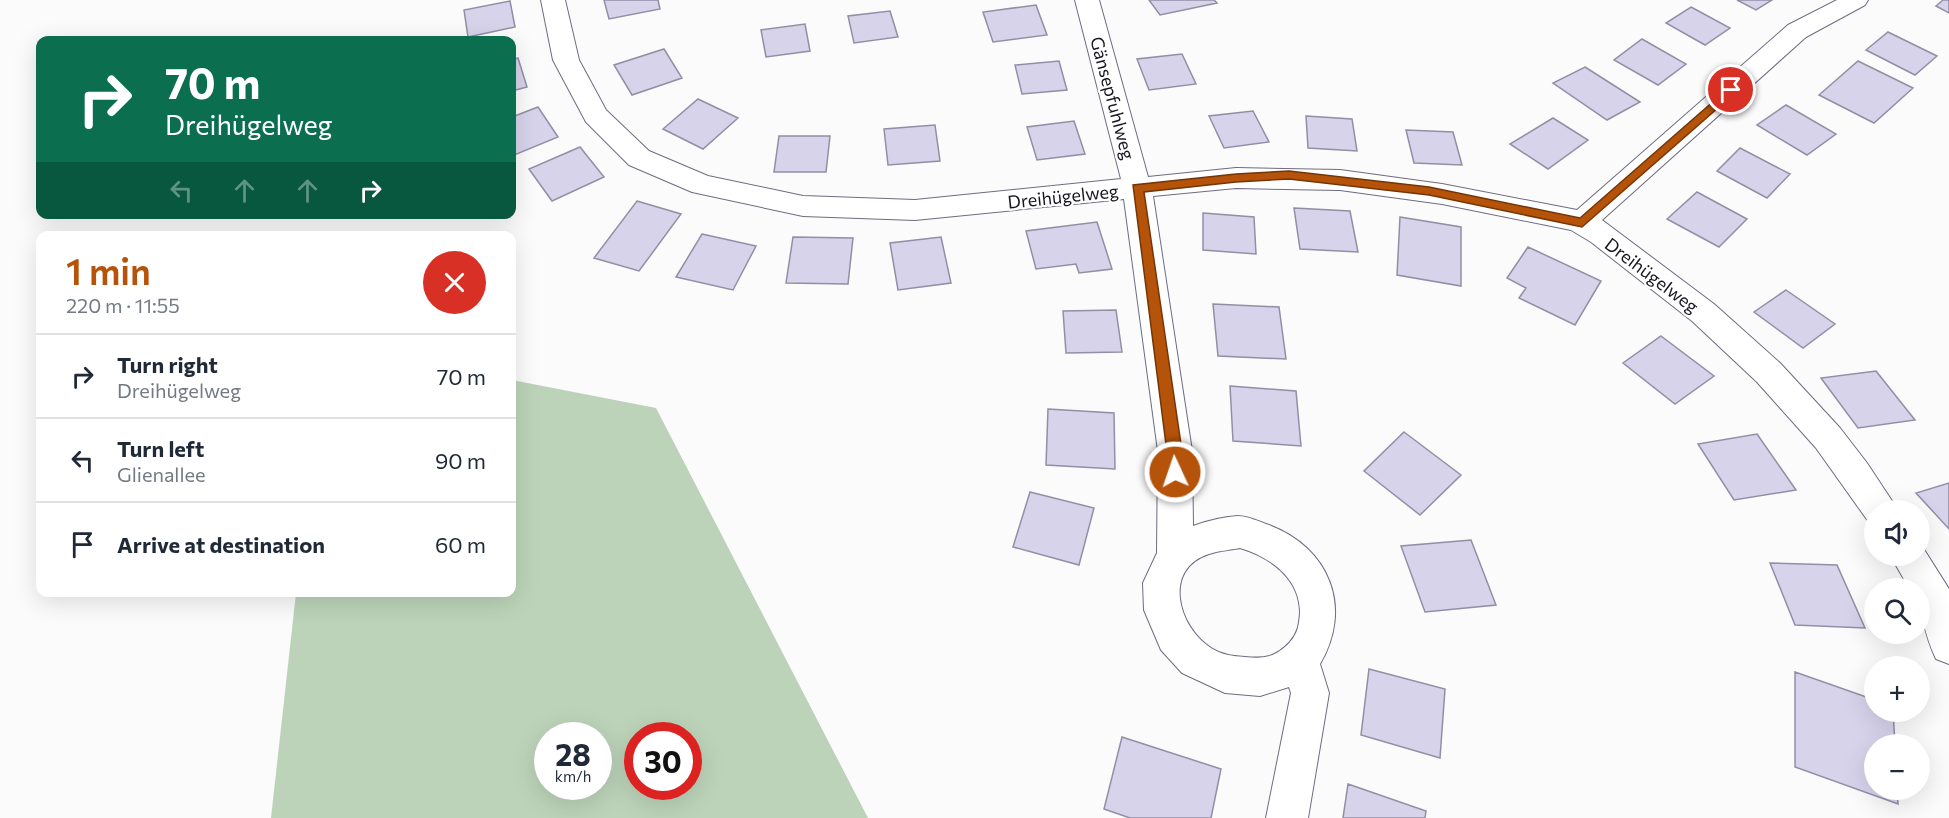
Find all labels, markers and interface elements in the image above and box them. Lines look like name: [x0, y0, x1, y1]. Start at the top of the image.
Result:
street label: Gänsepfuhlweg: [1086, 34, 1140, 162]
text: 70 m: [165, 56, 260, 108]
icon: right: [66, 60, 144, 138]
pin: [1705, 64, 1756, 115]
icon: arrive: [1714, 73, 1747, 106]
text: Dreihügelweg: [165, 108, 332, 141]
icon: left: [165, 174, 198, 207]
icon: ahead: [228, 174, 261, 207]
icon: ahead: [291, 174, 324, 207]
icon: right: [354, 174, 387, 207]
street label: Dreihügelweg: [1006, 179, 1120, 213]
street label: Dreihügelweg: [1601, 233, 1703, 318]
text: 1 min: [66, 248, 151, 292]
button: close: [423, 251, 486, 314]
text: 220 m · 11:55: [66, 293, 180, 317]
text: Turn right: [117, 351, 218, 378]
icon: right: [66, 360, 99, 393]
text: 70 m: [437, 363, 486, 390]
text: Dreihügelweg: [117, 378, 241, 402]
text: Turn left: [117, 435, 204, 462]
position arrow: [1143, 440, 1207, 504]
icon: left: [66, 444, 99, 477]
text: 90 m: [435, 447, 486, 474]
text: Glienallee: [117, 462, 206, 486]
map controls: [1864, 500, 1930, 800]
button: sound: [1864, 500, 1930, 566]
icon: arrive: [66, 528, 99, 561]
text: Arrive at destination: [117, 531, 325, 558]
text: 60 m: [435, 531, 486, 558]
button: search: [1864, 578, 1930, 644]
button: +: [1864, 656, 1930, 722]
speed limit sign: 30: [624, 722, 702, 800]
button: −: [1864, 734, 1930, 800]
text: 28: [555, 735, 591, 772]
text: km/h: [555, 767, 591, 785]

